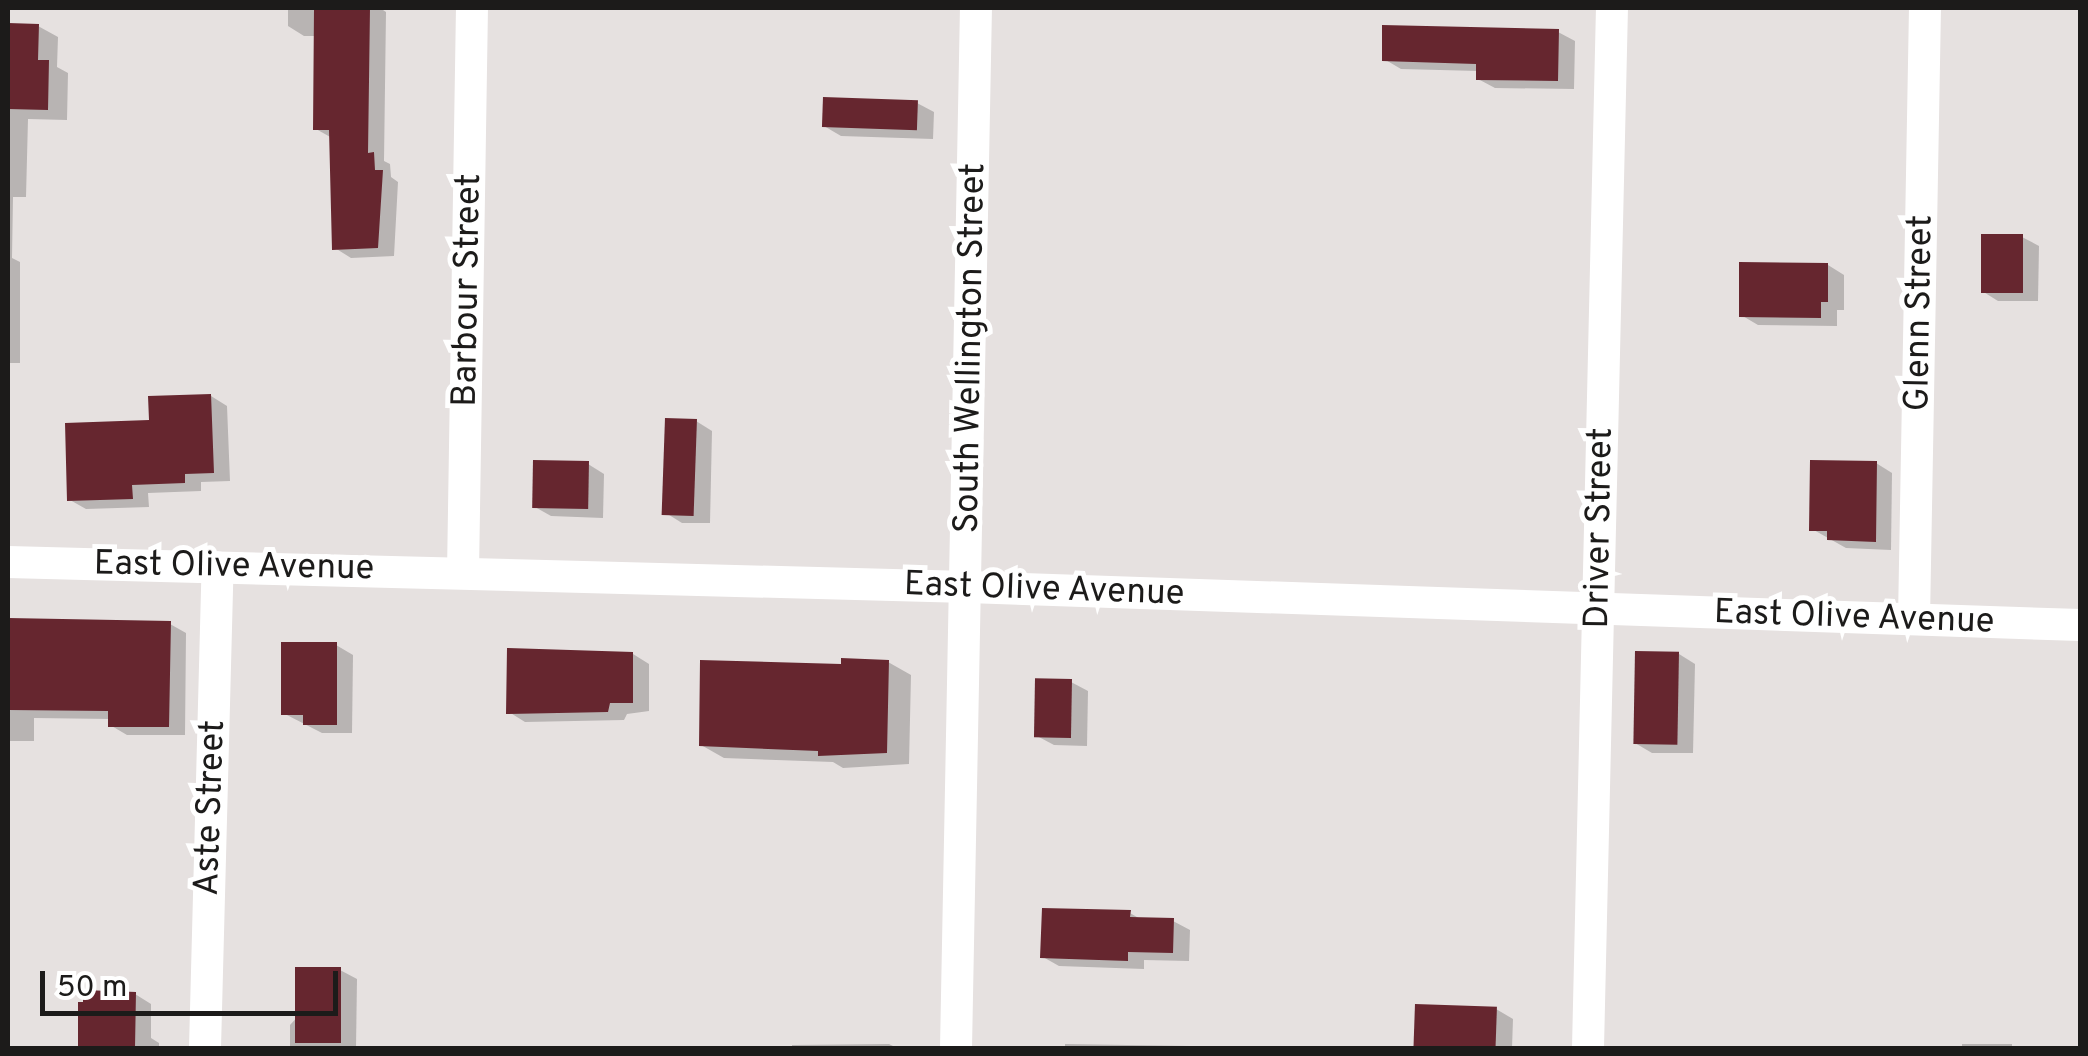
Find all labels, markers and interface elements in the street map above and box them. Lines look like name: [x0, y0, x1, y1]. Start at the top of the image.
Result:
street label: South Wellington Street: [947, 162, 995, 534]
street label: Barbour Street: [445, 173, 491, 407]
street label: Glenn Street: [1897, 214, 1943, 412]
street label: Driver Street: [1577, 427, 1623, 629]
street label: East Olive Avenue: [93, 544, 375, 590]
street label: East Olive Avenue: [902, 564, 1186, 616]
street label: East Olive Avenue: [1712, 592, 1996, 644]
street label: Aste Street: [187, 719, 235, 897]
scale bar: [45, 951, 342, 1013]
text: 50 m: [57, 970, 127, 1007]

